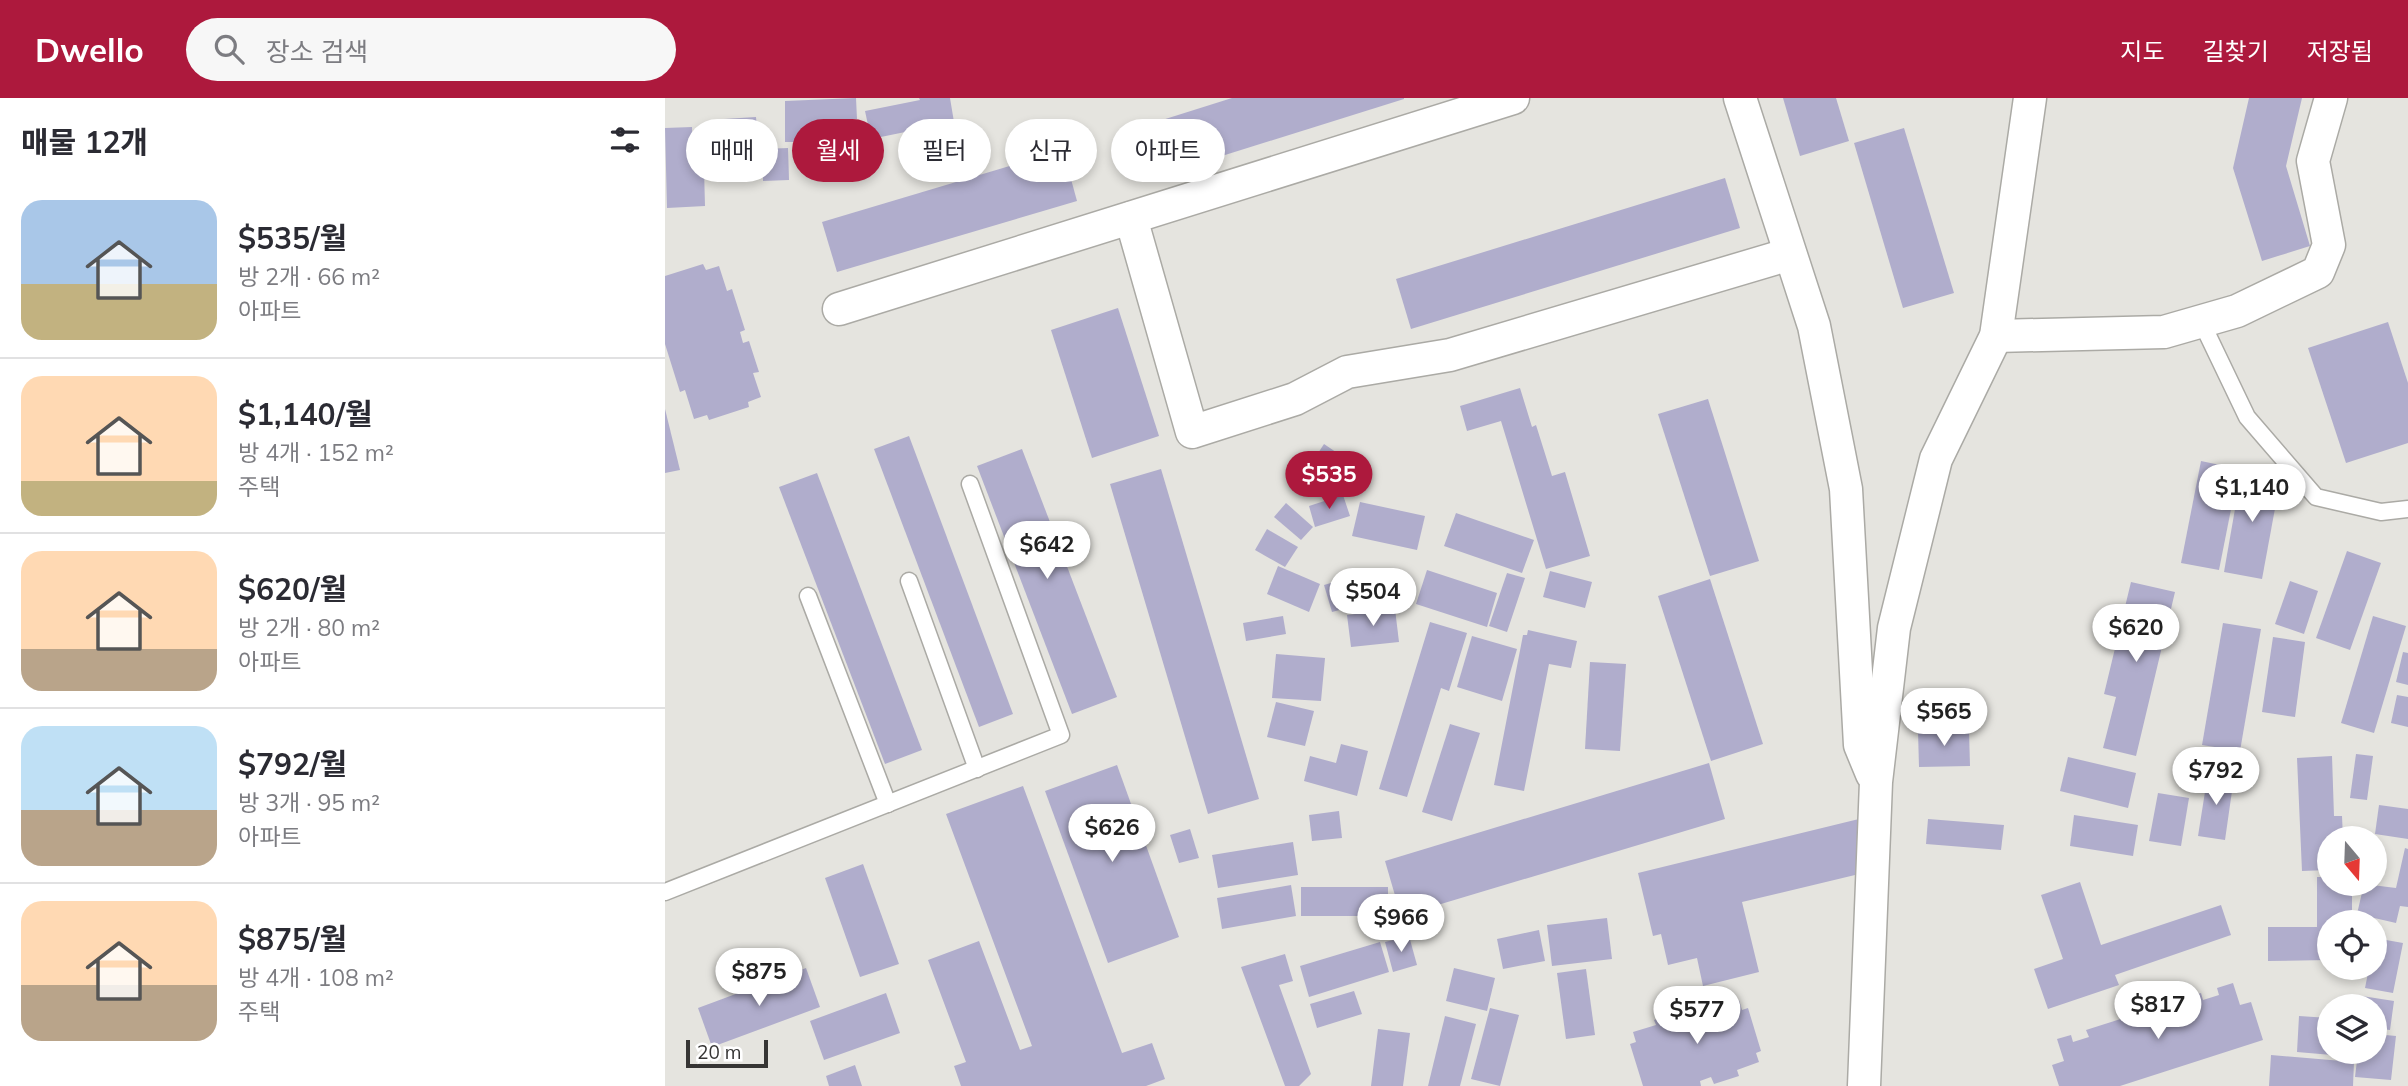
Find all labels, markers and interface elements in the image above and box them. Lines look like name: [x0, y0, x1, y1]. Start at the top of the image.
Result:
search box: [186, 18, 676, 81]
text: Dwello: [35, 29, 144, 70]
icon: search: [210, 30, 248, 68]
text: 장소 검색: [266, 35, 368, 68]
text: 지도: [2120, 36, 2165, 66]
text: 길찾기: [2203, 36, 2269, 66]
text: 저장됨: [2307, 36, 2373, 66]
chip: 매매: [686, 119, 778, 182]
chip: 월세: [792, 119, 884, 182]
chip: 필터: [898, 119, 991, 182]
chip: 신규: [1005, 119, 1097, 182]
chip: 아파트: [1111, 119, 1225, 182]
icon: filters: [606, 121, 644, 159]
text: 매물 12개: [21, 123, 148, 161]
text: $535/월: [238, 219, 347, 257]
icon: home: [77, 228, 161, 312]
text: 방 2개 · 66 m²: [238, 262, 380, 291]
text: 아파트: [238, 296, 301, 325]
text: $1,140/월: [238, 395, 373, 433]
icon: home: [77, 404, 161, 488]
text: 방 4개 · 152 m²: [238, 438, 394, 467]
pin: $535: [1288, 452, 1370, 511]
text: $535: [1301, 459, 1357, 488]
pin: $1,140: [2195, 464, 2309, 524]
text: 주택: [238, 472, 280, 501]
text: $1,140: [2215, 472, 2289, 501]
pin: $642: [1006, 522, 1088, 581]
text: $642: [1019, 529, 1075, 558]
pin: $504: [1332, 568, 1414, 628]
text: $620/월: [238, 570, 347, 608]
text: $504: [1345, 576, 1401, 605]
icon: home: [77, 579, 161, 663]
pin: $620: [2095, 604, 2177, 664]
text: $620: [2108, 612, 2164, 641]
text: 방 2개 · 80 m²: [238, 613, 380, 642]
text: 아파트: [238, 647, 301, 676]
pin: $565: [1903, 688, 1985, 748]
text: $565: [1916, 696, 1972, 725]
text: $792/월: [238, 745, 347, 783]
pin: $792: [2175, 748, 2257, 807]
icon: home: [77, 754, 161, 838]
text: $792: [2188, 755, 2244, 784]
text: 방 3개 · 95 m²: [238, 788, 380, 817]
pin: $626: [1071, 804, 1153, 864]
text: $626: [1084, 812, 1140, 841]
text: 아파트: [238, 822, 301, 851]
north arrow: [2317, 826, 2387, 896]
map controls: [2317, 826, 2387, 1064]
pin: $966: [1360, 894, 1442, 954]
text: $966: [1373, 902, 1429, 931]
button: locate: [2317, 910, 2387, 980]
text: $875/월: [238, 920, 347, 958]
icon: home: [77, 929, 161, 1013]
pin: $875: [718, 948, 800, 1008]
text: $875: [731, 956, 787, 985]
text: 방 4개 · 108 m²: [238, 963, 394, 992]
pin: $817: [2117, 982, 2199, 1041]
pin: $577: [1656, 986, 1738, 1046]
text: $817: [2130, 989, 2186, 1018]
text: $577: [1669, 994, 1725, 1023]
button: layers: [2317, 994, 2387, 1064]
text: 주택: [238, 997, 280, 1026]
scale bar: [686, 1037, 768, 1069]
text: 20 m: [697, 1040, 741, 1064]

